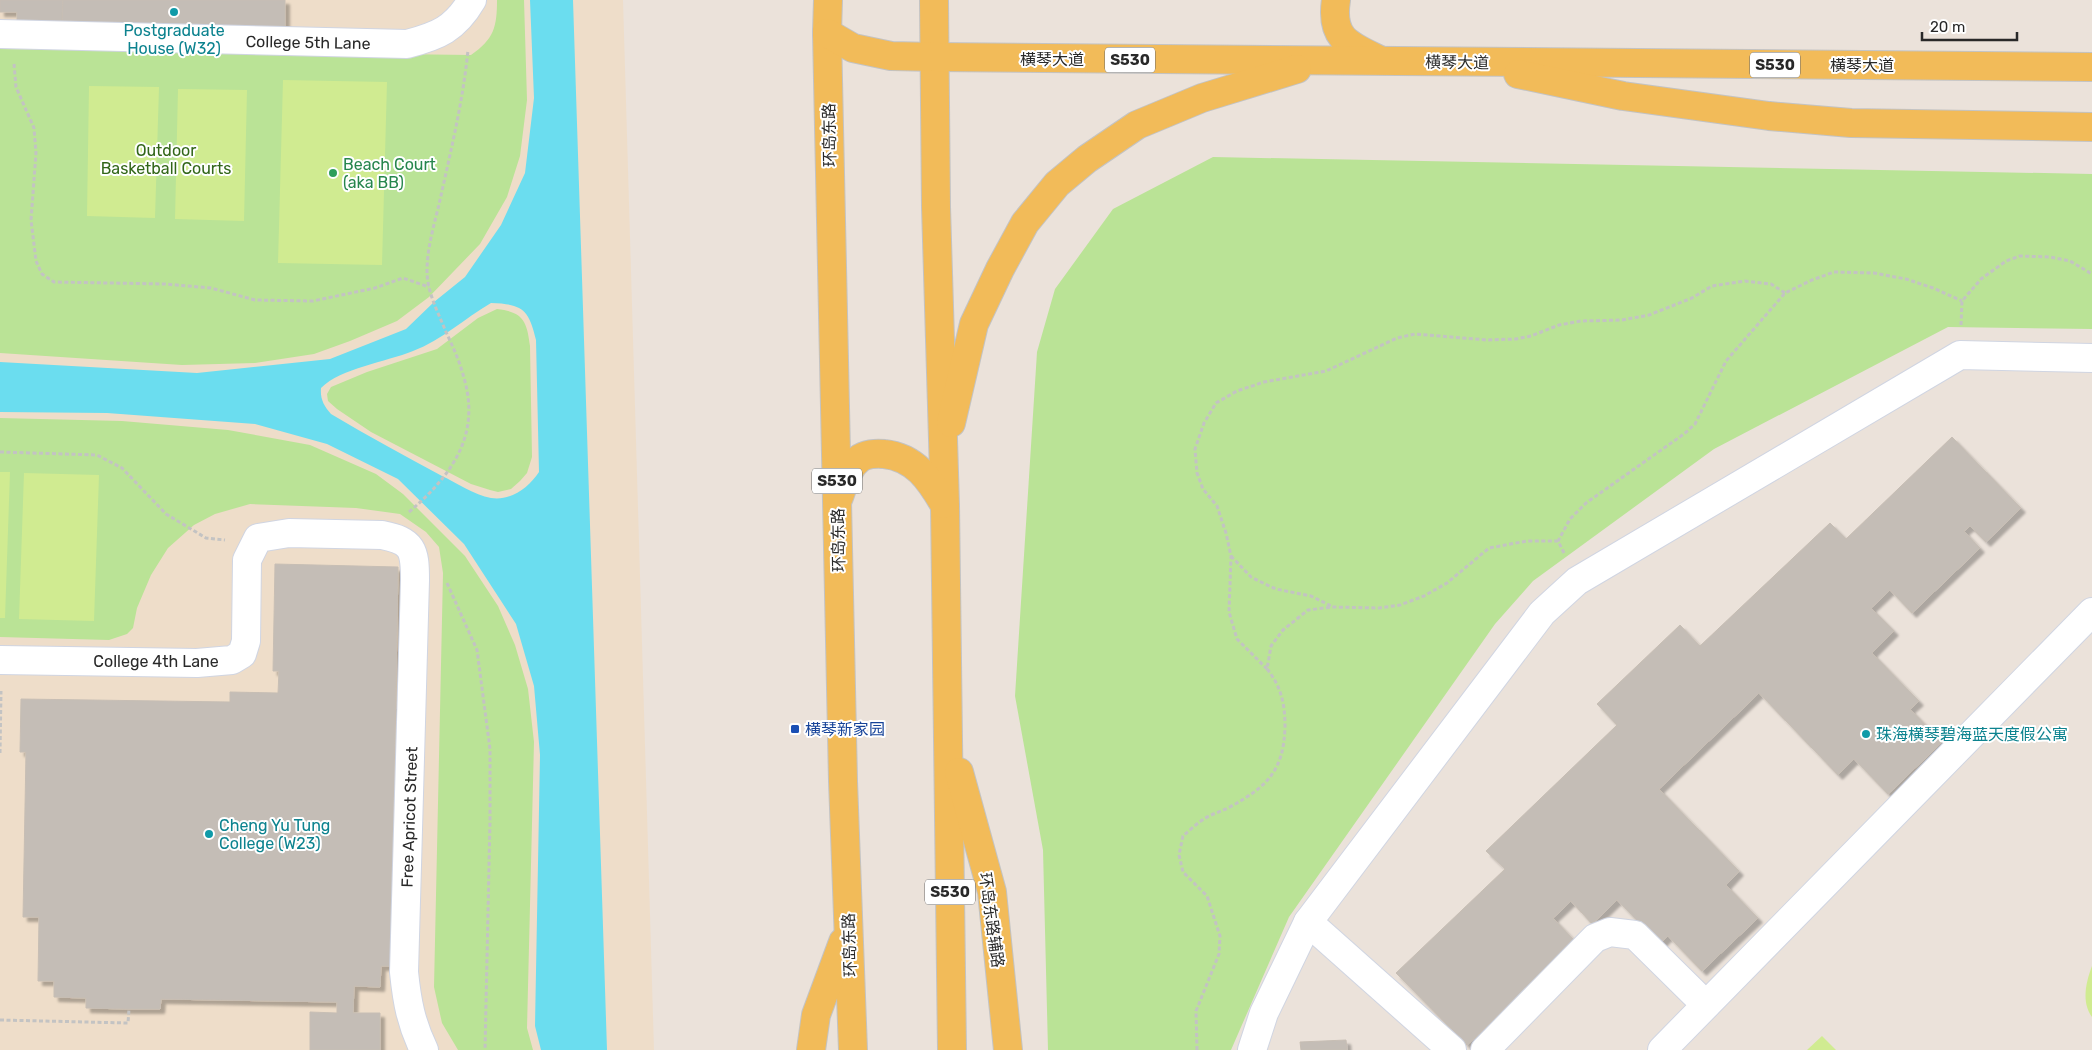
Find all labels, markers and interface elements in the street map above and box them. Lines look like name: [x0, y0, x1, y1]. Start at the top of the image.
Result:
marker: Postgraduate House (W32): [168, 6, 180, 18]
scale bar: [1922, 10, 2017, 42]
text: 20 m: [1930, 18, 1965, 36]
place label: Postgraduate House (W32): [123, 21, 225, 58]
street label: College 5th Lane: [245, 32, 371, 53]
road number: S530: [1105, 48, 1155, 72]
street label: 横琴大道: [1020, 50, 1084, 69]
street label: 横琴大道: [1425, 52, 1489, 73]
road number: S530: [1750, 52, 1800, 78]
street label: 横琴大道: [1830, 56, 1894, 75]
street label: 环岛东路: [819, 103, 840, 167]
park label: Outdoor Basketball Courts: [101, 141, 231, 178]
place label: Beach Court (aka BB): [343, 155, 436, 192]
marker: Beach Court (aka BB): [327, 167, 339, 179]
road number: S530: [812, 468, 862, 494]
street label: 环岛东路: [828, 508, 849, 572]
street label: College 4th Lane: [93, 652, 219, 671]
place label: 横琴新家园: [805, 720, 885, 739]
marker: 横琴新家园: [789, 723, 801, 735]
place label: 珠海横琴碧海蓝天度假公寓: [1876, 725, 2068, 744]
marker: 珠海横琴碧海蓝天度假公寓: [1860, 728, 1872, 740]
street label: Free Apricot Street: [398, 746, 421, 888]
place label: Cheng Yu Tung College (W23): [219, 816, 330, 853]
marker: Cheng Yu Tung College (W23): [203, 828, 215, 840]
street label: 环岛东路辅路: [975, 871, 1008, 969]
road number: S530: [925, 880, 975, 904]
street label: 环岛东路: [839, 913, 860, 977]

